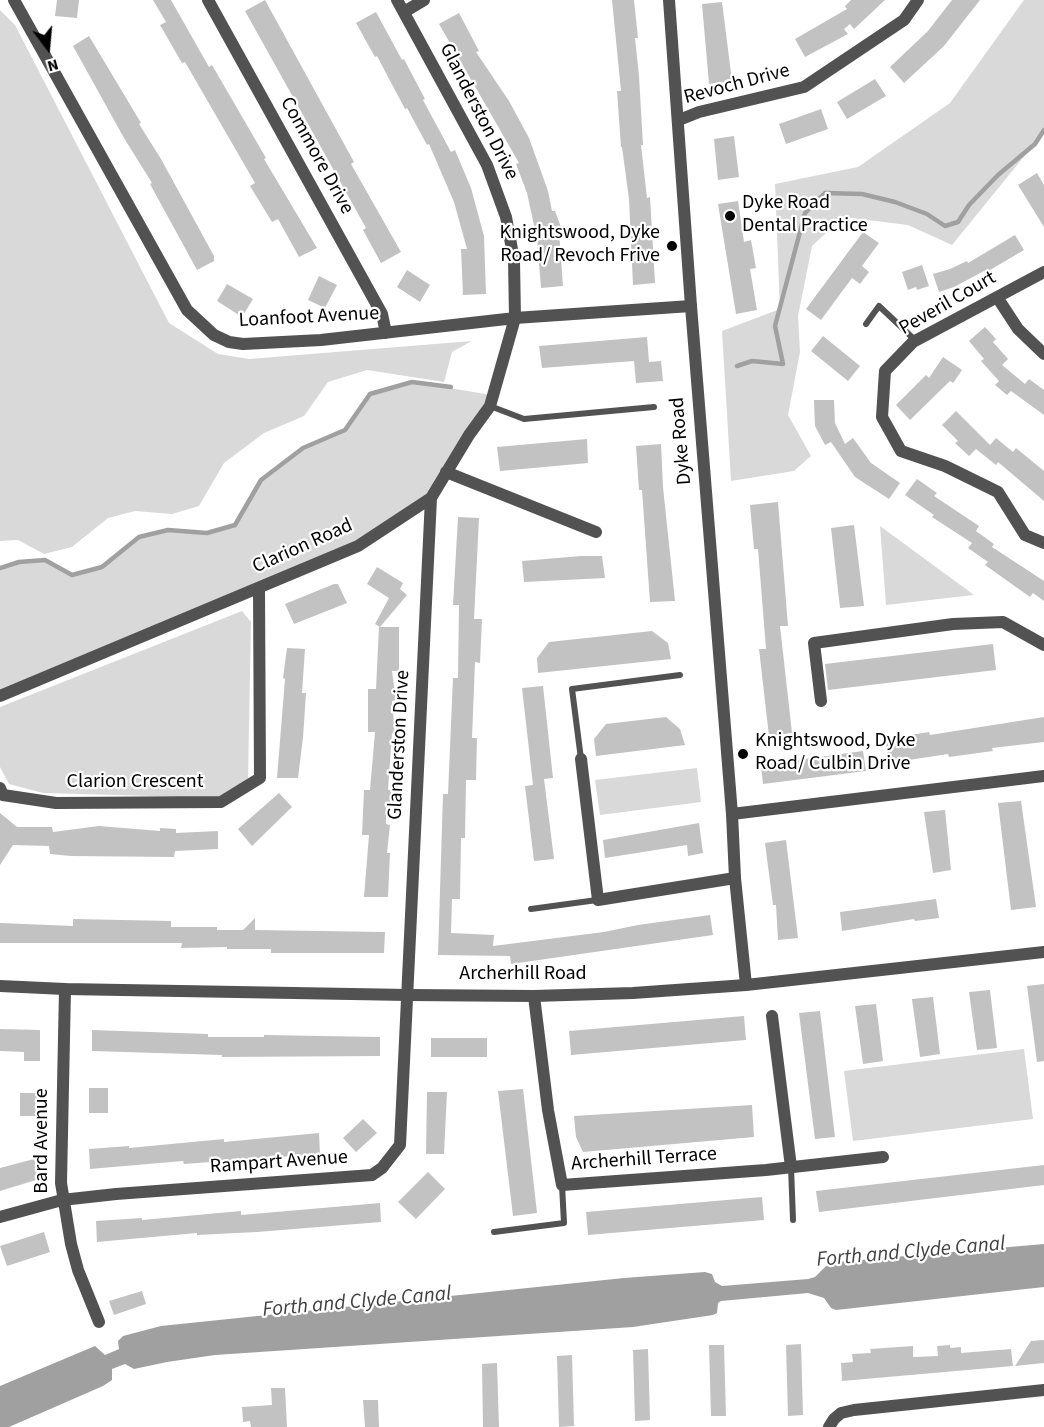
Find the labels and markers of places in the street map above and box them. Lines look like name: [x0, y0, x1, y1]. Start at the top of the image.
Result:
place label: Dyke Road Dental Practice: [742, 192, 868, 239]
marker: Dyke Road Dental Practice: [723, 209, 737, 223]
place label: Knightswood, Dyke Road/ Revoch Frive: [499, 222, 660, 269]
marker: Knightswood, Dyke Road/ Revoch Frive: [665, 239, 679, 253]
place label: Knightswood, Dyke Road/ Culbin Drive: [755, 730, 916, 777]
marker: Knightswood, Dyke Road/ Culbin Drive: [736, 747, 750, 761]

